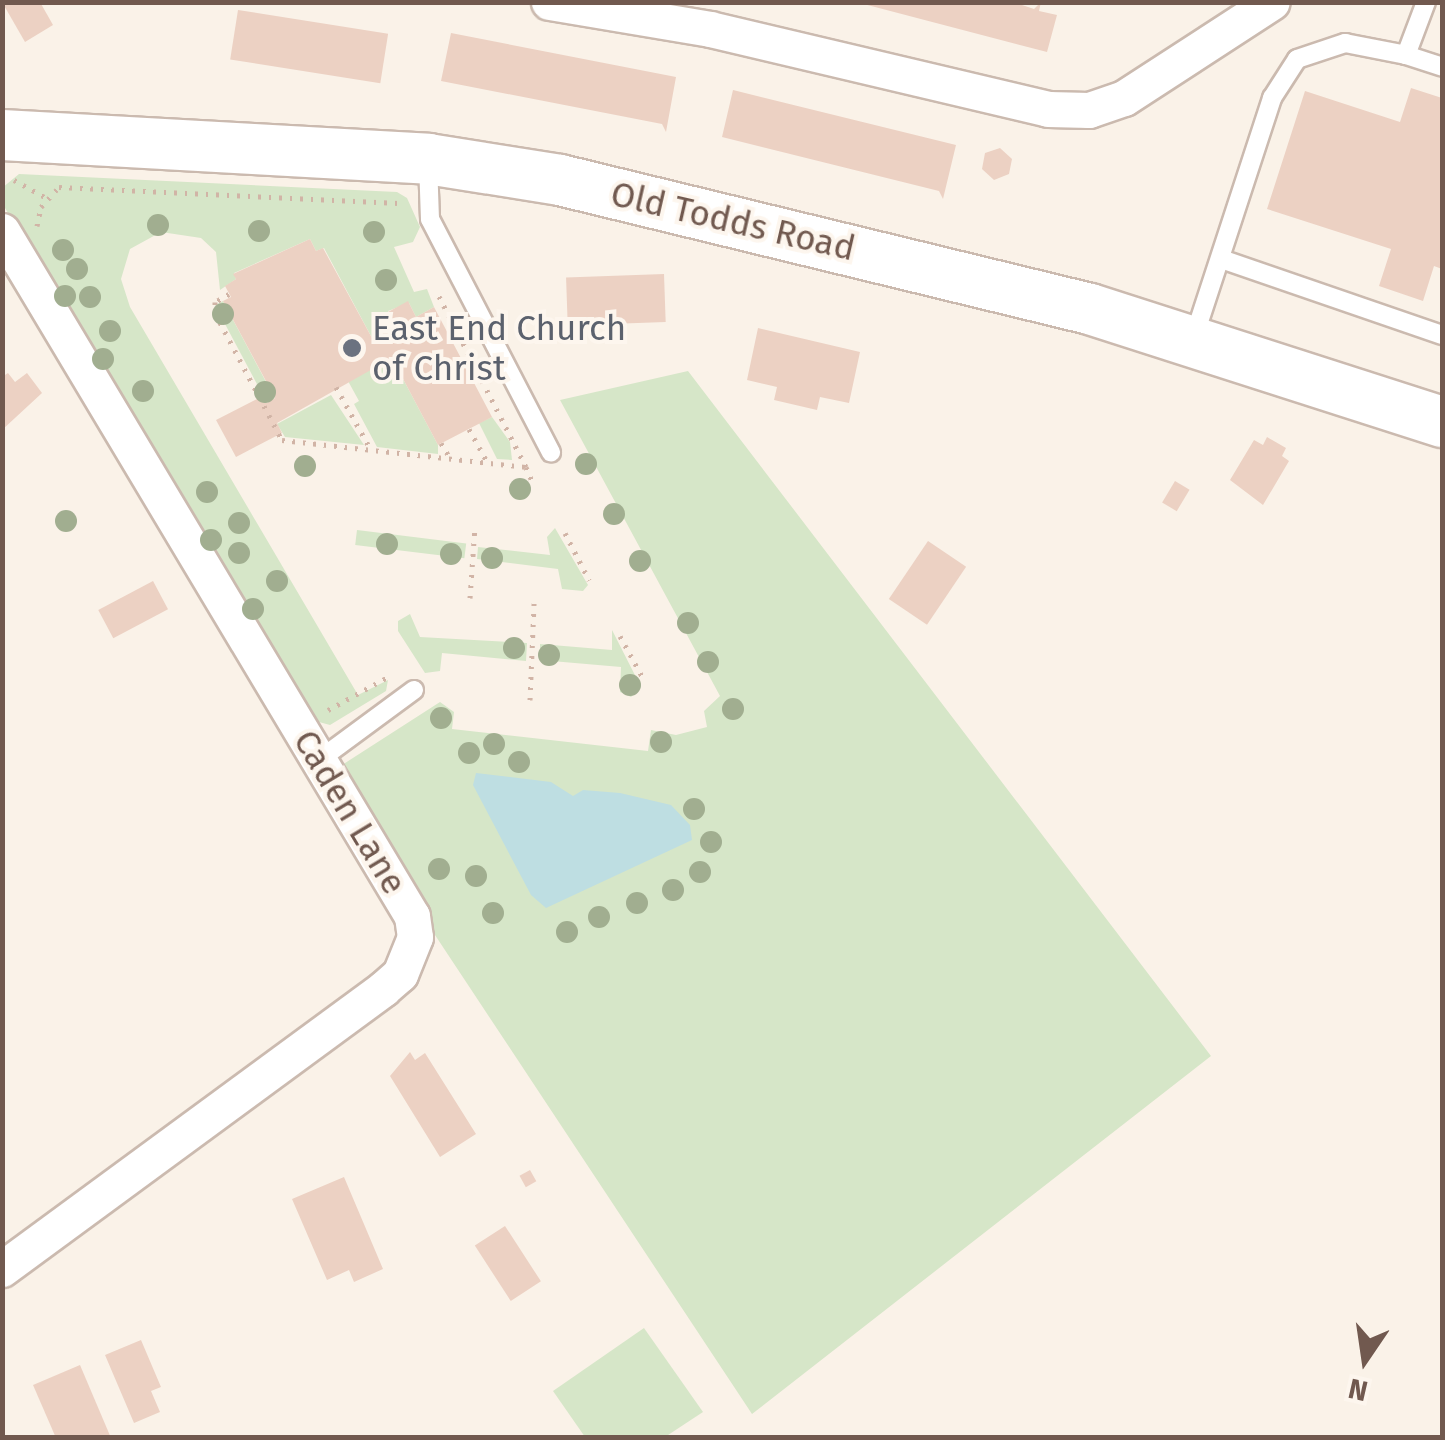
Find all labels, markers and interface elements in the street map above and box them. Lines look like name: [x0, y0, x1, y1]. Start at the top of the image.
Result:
street label: Old Todds Road: [607, 172, 859, 270]
place label: East End Church of Christ: [372, 307, 626, 389]
marker: East End Church of Christ: [341, 337, 363, 359]
street label: Caden Lane: [285, 722, 415, 902]
north arrow: [1315, 1310, 1415, 1410]
text: N: [1345, 1372, 1371, 1408]

